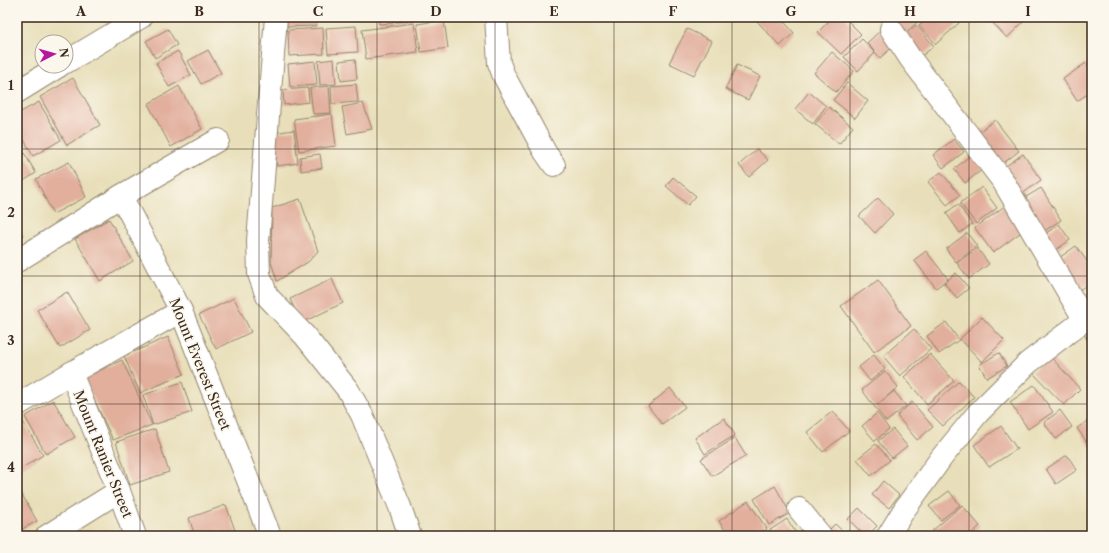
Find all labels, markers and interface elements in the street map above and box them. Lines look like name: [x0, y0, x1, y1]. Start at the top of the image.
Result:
text: A: [75, 3, 87, 19]
text: B: [194, 3, 204, 19]
text: C: [313, 3, 323, 19]
text: D: [430, 3, 442, 19]
text: E: [549, 3, 559, 19]
text: F: [669, 3, 678, 19]
text: G: [785, 3, 797, 19]
text: H: [904, 3, 916, 19]
text: I: [1025, 3, 1031, 19]
north arrow: [34, 34, 74, 74]
text: N: [56, 47, 71, 59]
text: 1: [8, 77, 14, 93]
text: 2: [7, 204, 15, 220]
street label: Mount Everest Street: [165, 295, 235, 433]
text: 3: [7, 332, 15, 348]
street label: Mount Ranier Street: [69, 388, 137, 520]
text: 4: [7, 459, 15, 475]

